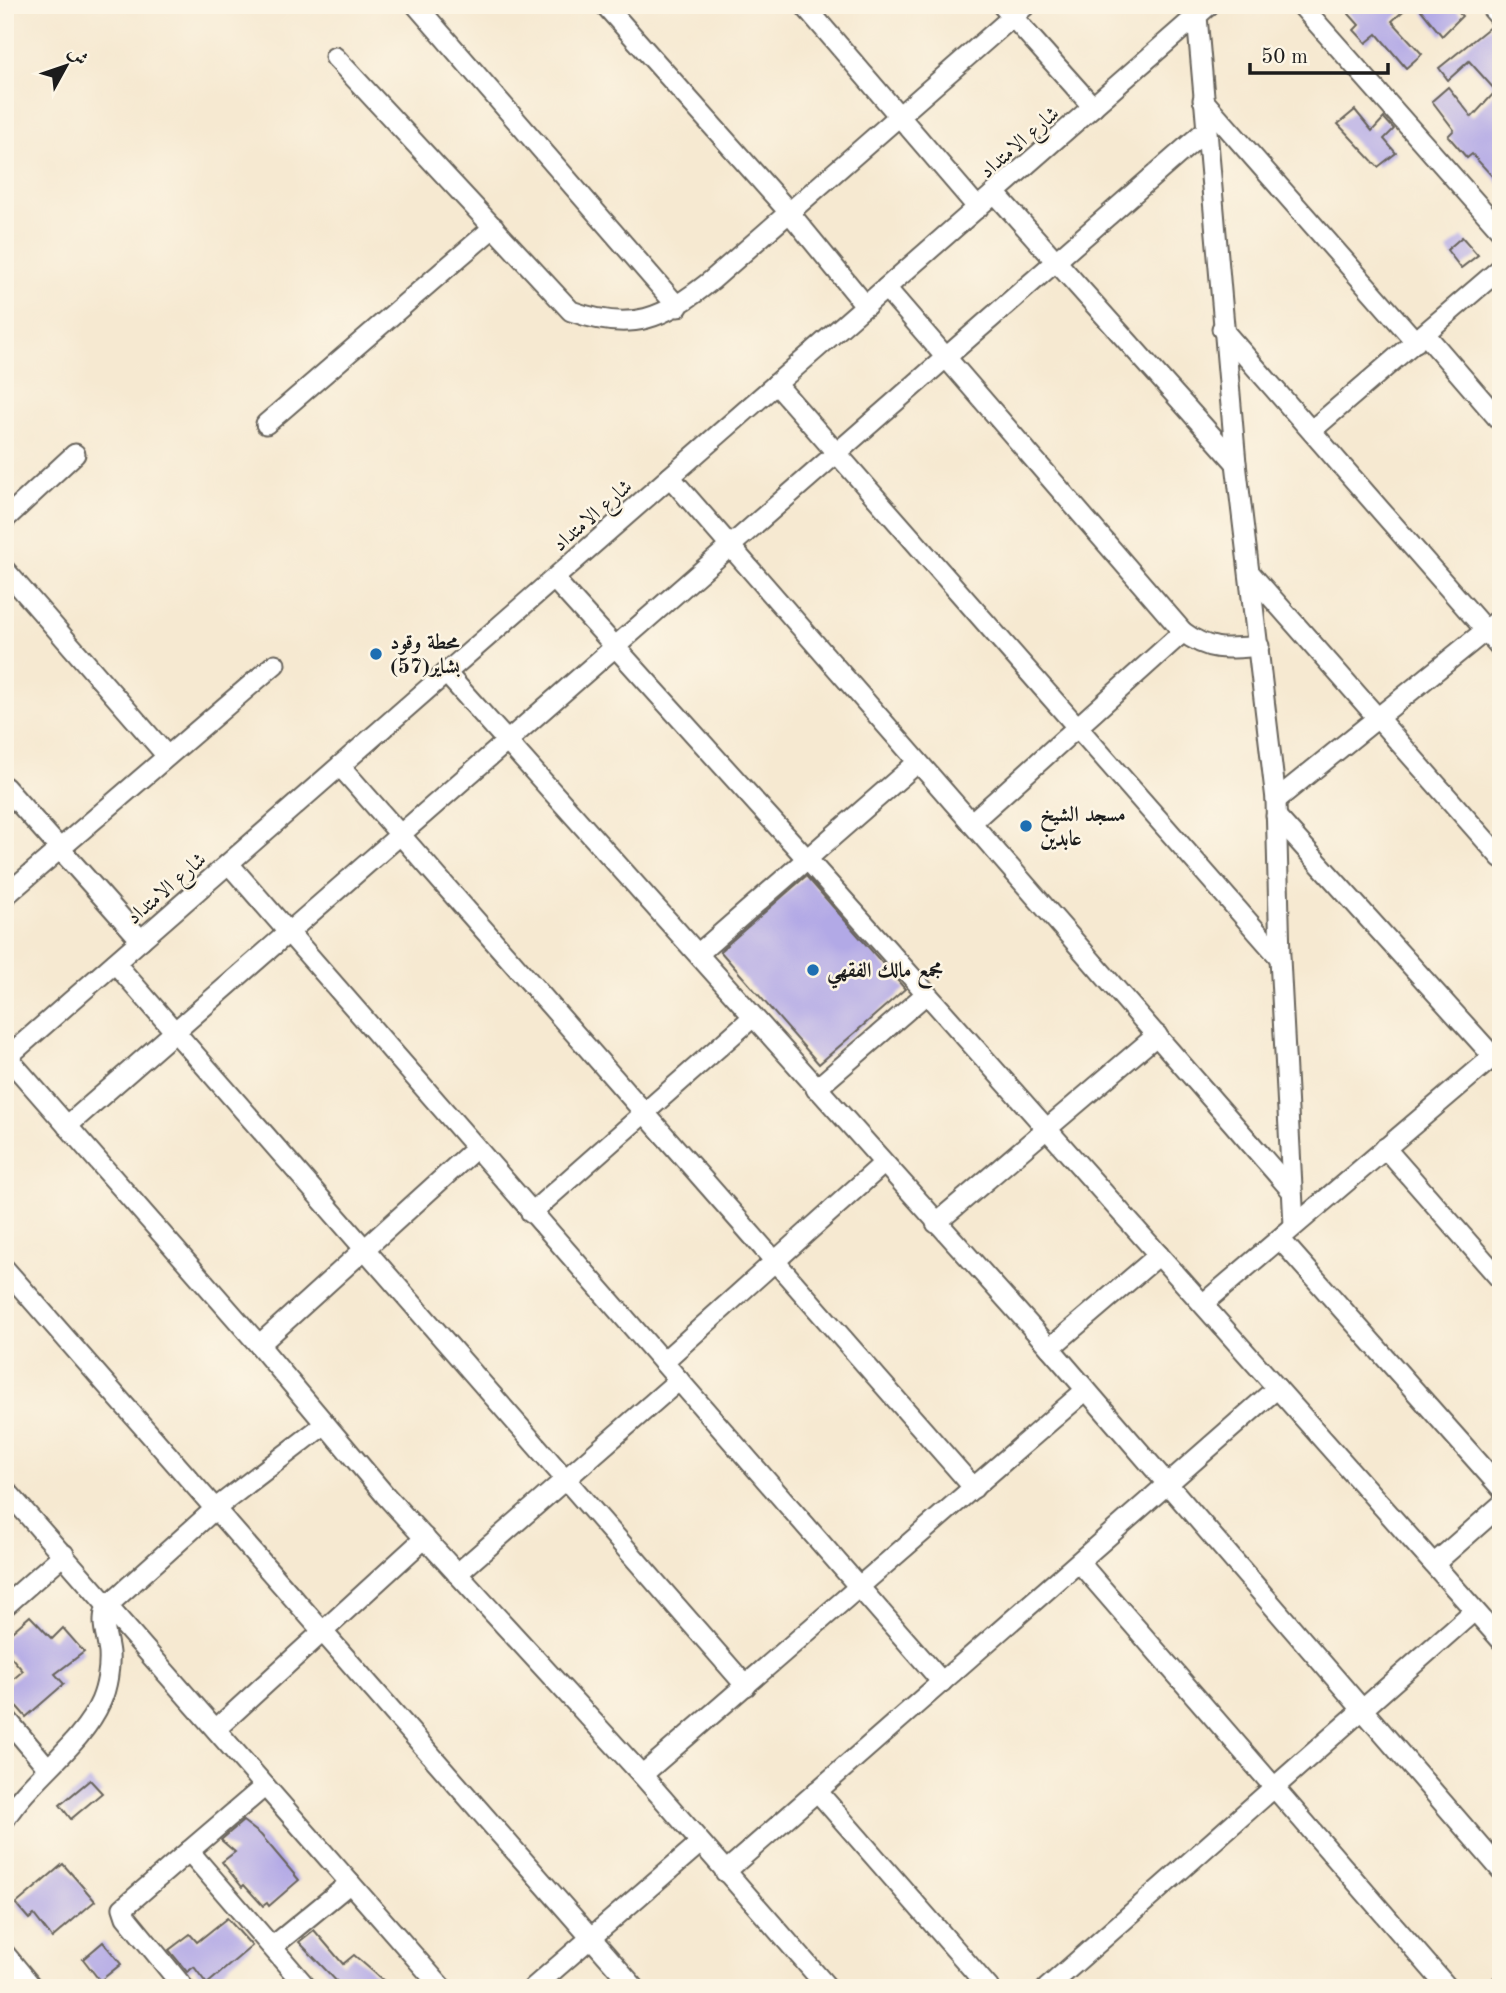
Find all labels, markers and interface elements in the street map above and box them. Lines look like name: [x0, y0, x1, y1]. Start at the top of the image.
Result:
north arrow: [32, 32, 102, 102]
scale bar: [1250, 32, 1389, 76]
text: ش: [64, 43, 90, 70]
text: 50 m: [1261, 47, 1308, 68]
street label: شارع الامتداد: [976, 103, 1068, 188]
street label: شارع الامتداد: [549, 476, 641, 561]
place label: محطة وقود بشاير(57): [390, 633, 461, 678]
marker: محطة وقود بشاير(57): [368, 646, 384, 662]
place label: مسجد الشيخ عابدين: [1040, 805, 1126, 851]
marker: مسجد الشيخ عابدين: [1018, 818, 1034, 834]
street label: شارع الامتداد: [123, 849, 215, 934]
place label: مجمع مالك الفقهي: [827, 960, 943, 989]
marker: مجمع مالك الفقهي: [805, 962, 821, 978]

